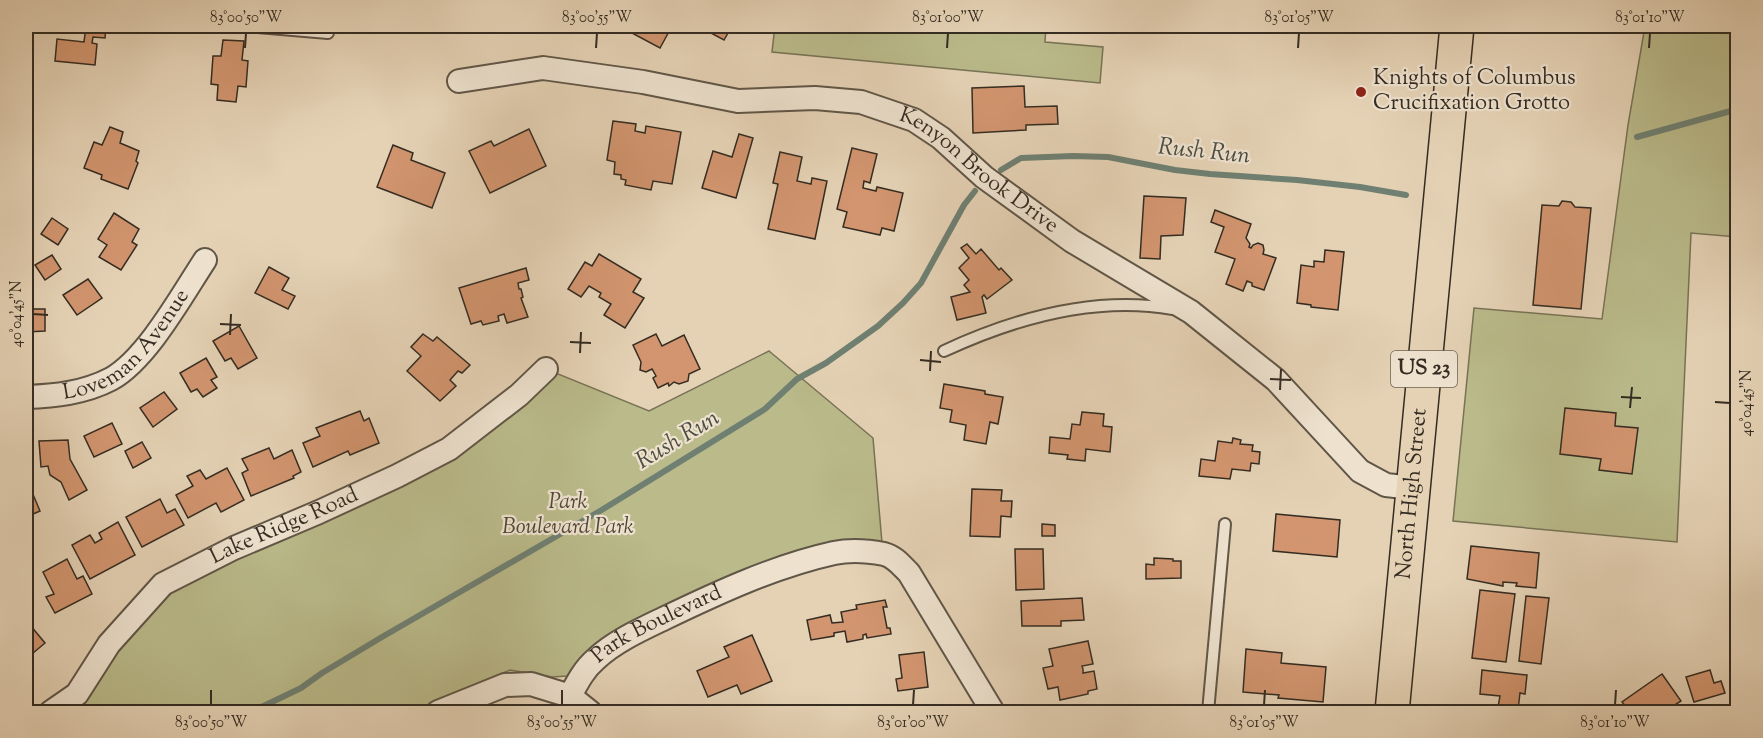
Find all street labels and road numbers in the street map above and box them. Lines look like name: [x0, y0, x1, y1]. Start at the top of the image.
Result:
street label: Kenyon Brook Drive: [895, 100, 1065, 242]
street label: Loveman Avenue: [60, 283, 198, 410]
road number: US 23: [1391, 351, 1457, 387]
street label: North High Street: [1389, 407, 1437, 581]
street label: Lake Ridge Road: [205, 480, 364, 574]
street label: Park Boulevard: [585, 577, 727, 672]

